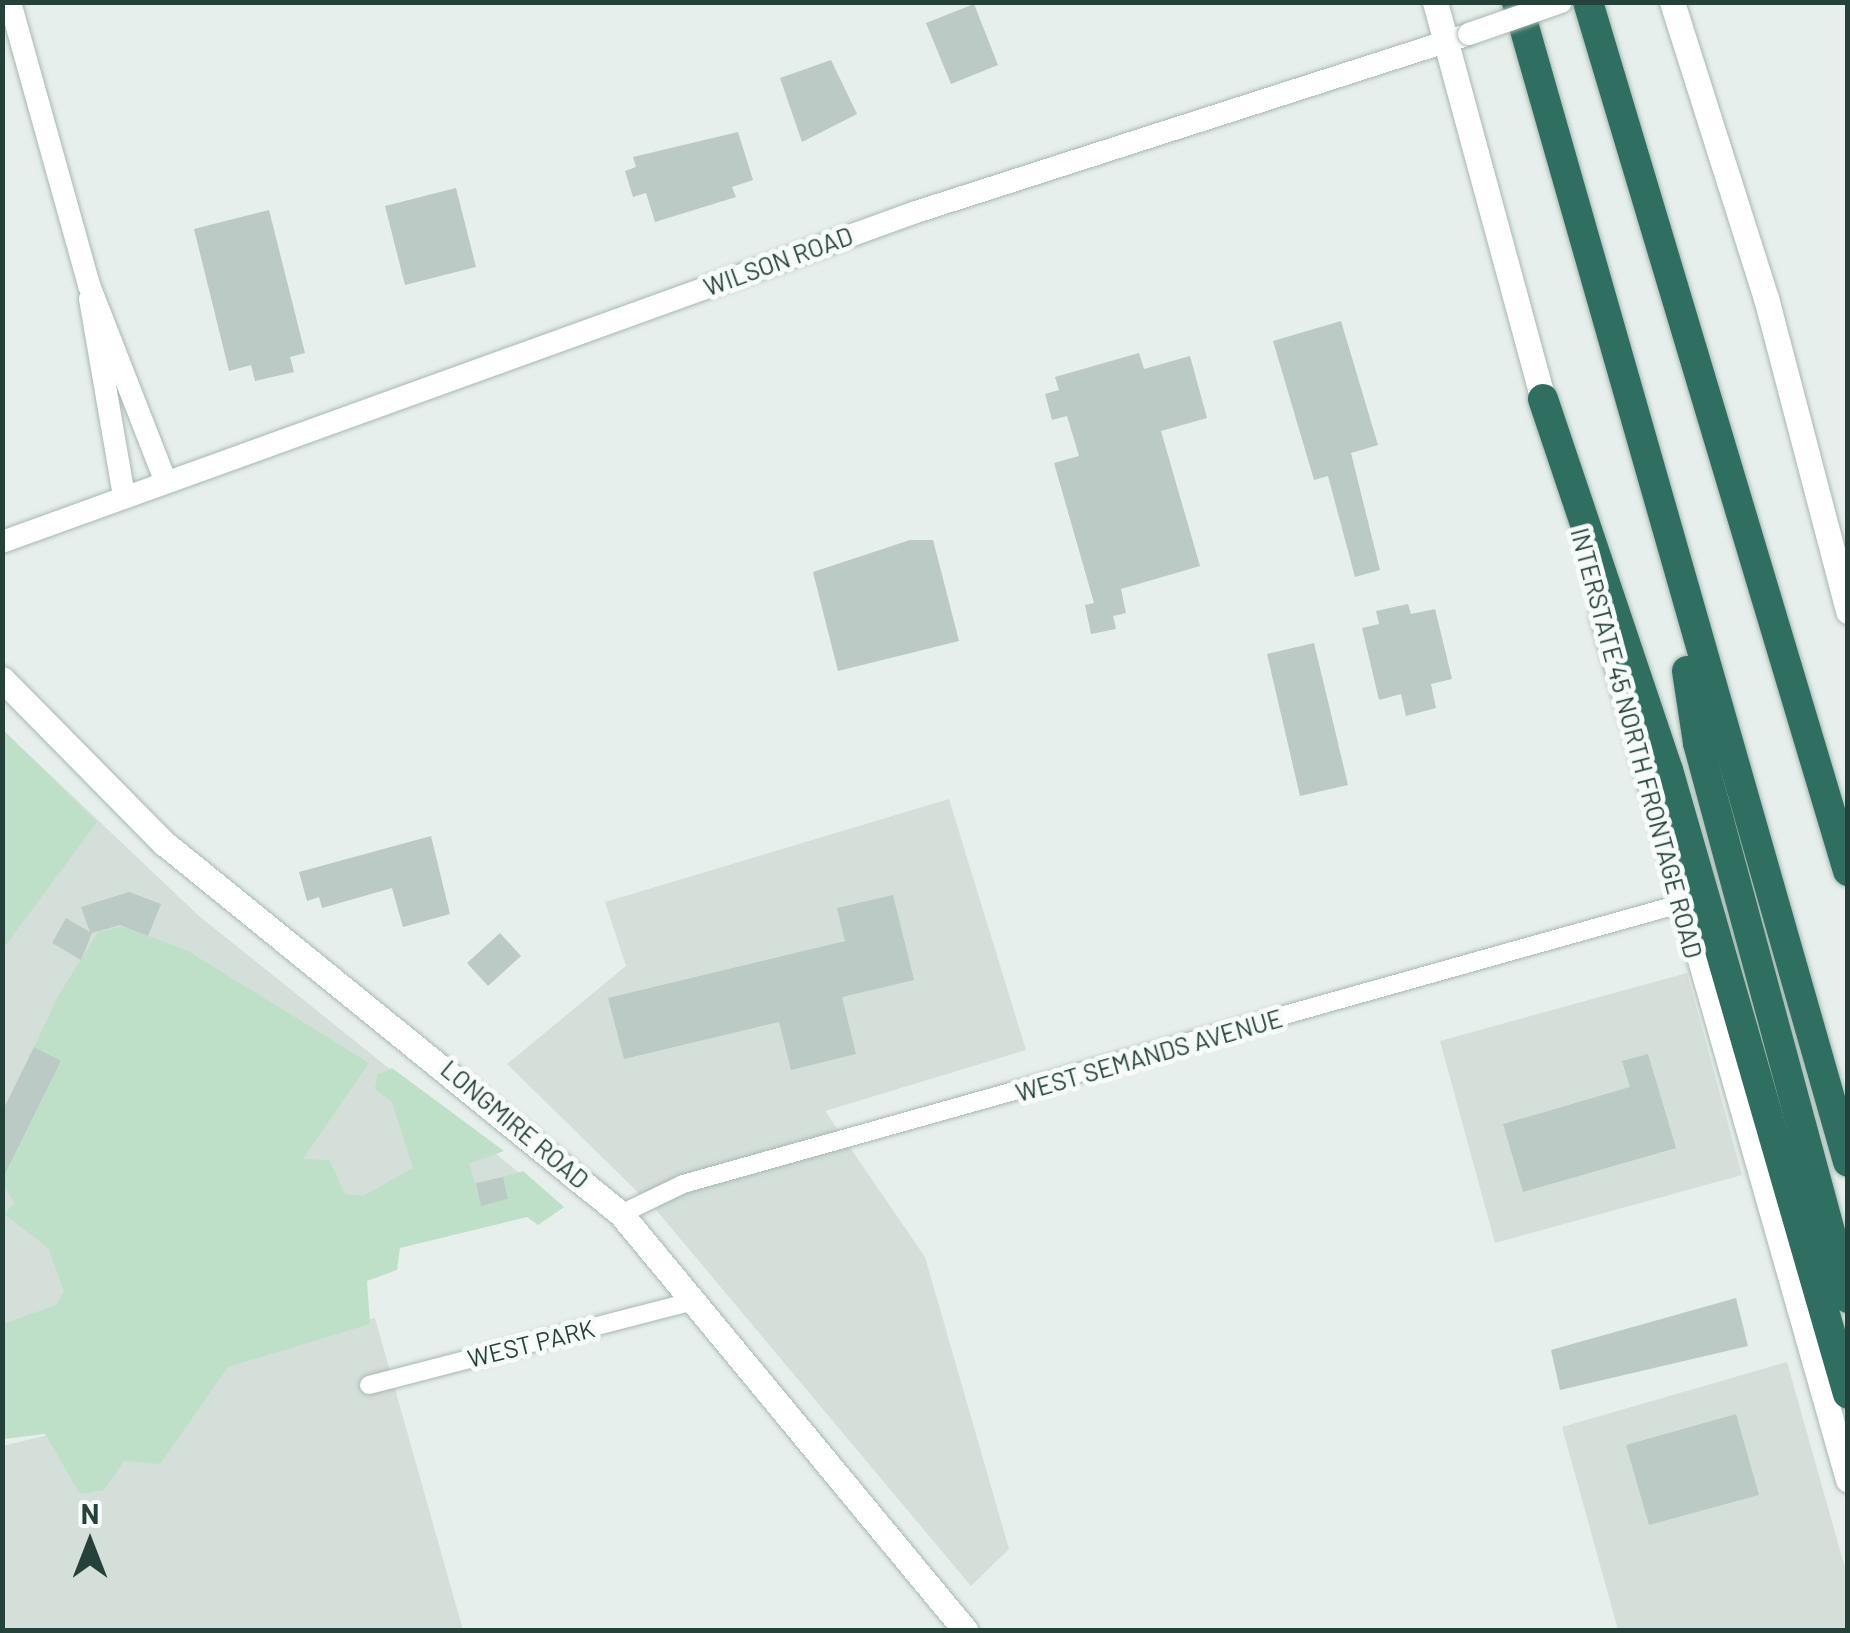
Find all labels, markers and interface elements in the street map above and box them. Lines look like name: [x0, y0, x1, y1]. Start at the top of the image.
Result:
street label: WILSON ROAD: [700, 220, 856, 302]
street label: INTERSTATE 45 NORTH FRONTAGE ROAD: [1565, 525, 1709, 961]
street label: WEST SEMANDS AVENUE: [1012, 1003, 1286, 1107]
street label: LONGMIRE ROAD: [435, 1054, 595, 1194]
street label: WEST PARK: [464, 1313, 598, 1373]
north arrow: [40, 1493, 140, 1593]
text: N: [81, 1496, 99, 1530]

